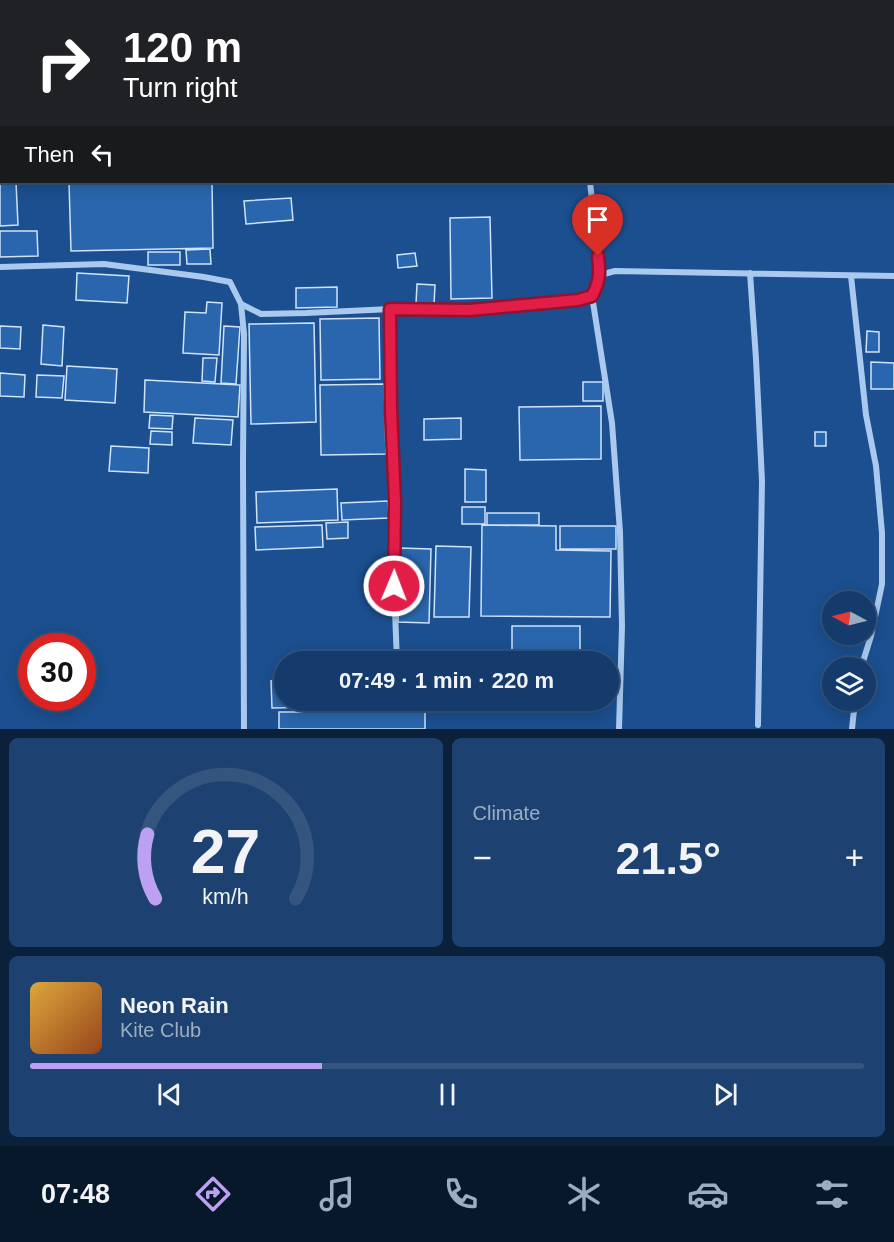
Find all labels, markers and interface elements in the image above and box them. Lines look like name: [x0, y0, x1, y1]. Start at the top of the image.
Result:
icon: right: [24, 24, 102, 102]
text: 120 m: [123, 24, 242, 71]
text: Turn right: [123, 73, 238, 103]
icon: left: [86, 138, 119, 171]
text: Then: [24, 142, 74, 167]
pin: [572, 194, 623, 256]
icon: arrive: [581, 203, 614, 236]
position arrow: [362, 554, 426, 618]
north arrow: [822, 591, 876, 645]
map controls: [822, 591, 876, 711]
speed limit sign: 30: [18, 633, 96, 711]
button: layers: [822, 657, 876, 711]
text: 07:49 · 1 min · 220 m: [339, 668, 554, 693]
text: Climate: [473, 802, 540, 824]
text: 27: [191, 817, 260, 886]
text: 21.5°: [615, 833, 721, 884]
text: −: [473, 839, 492, 876]
text: +: [845, 839, 864, 876]
text: km/h: [203, 886, 249, 910]
text: Neon Rain: [120, 993, 229, 1018]
text: Kite Club: [120, 1019, 201, 1041]
icon: previous: [153, 1078, 186, 1111]
icon: pause: [431, 1078, 464, 1111]
icon: next: [709, 1078, 742, 1111]
icon: directions: [192, 1173, 234, 1215]
icon: music: [316, 1173, 358, 1215]
icon: phone: [440, 1173, 482, 1215]
icon: climate: [563, 1173, 605, 1215]
icon: car: [687, 1173, 729, 1215]
icon: filters: [811, 1173, 853, 1215]
text: 07:48: [41, 1179, 110, 1209]

